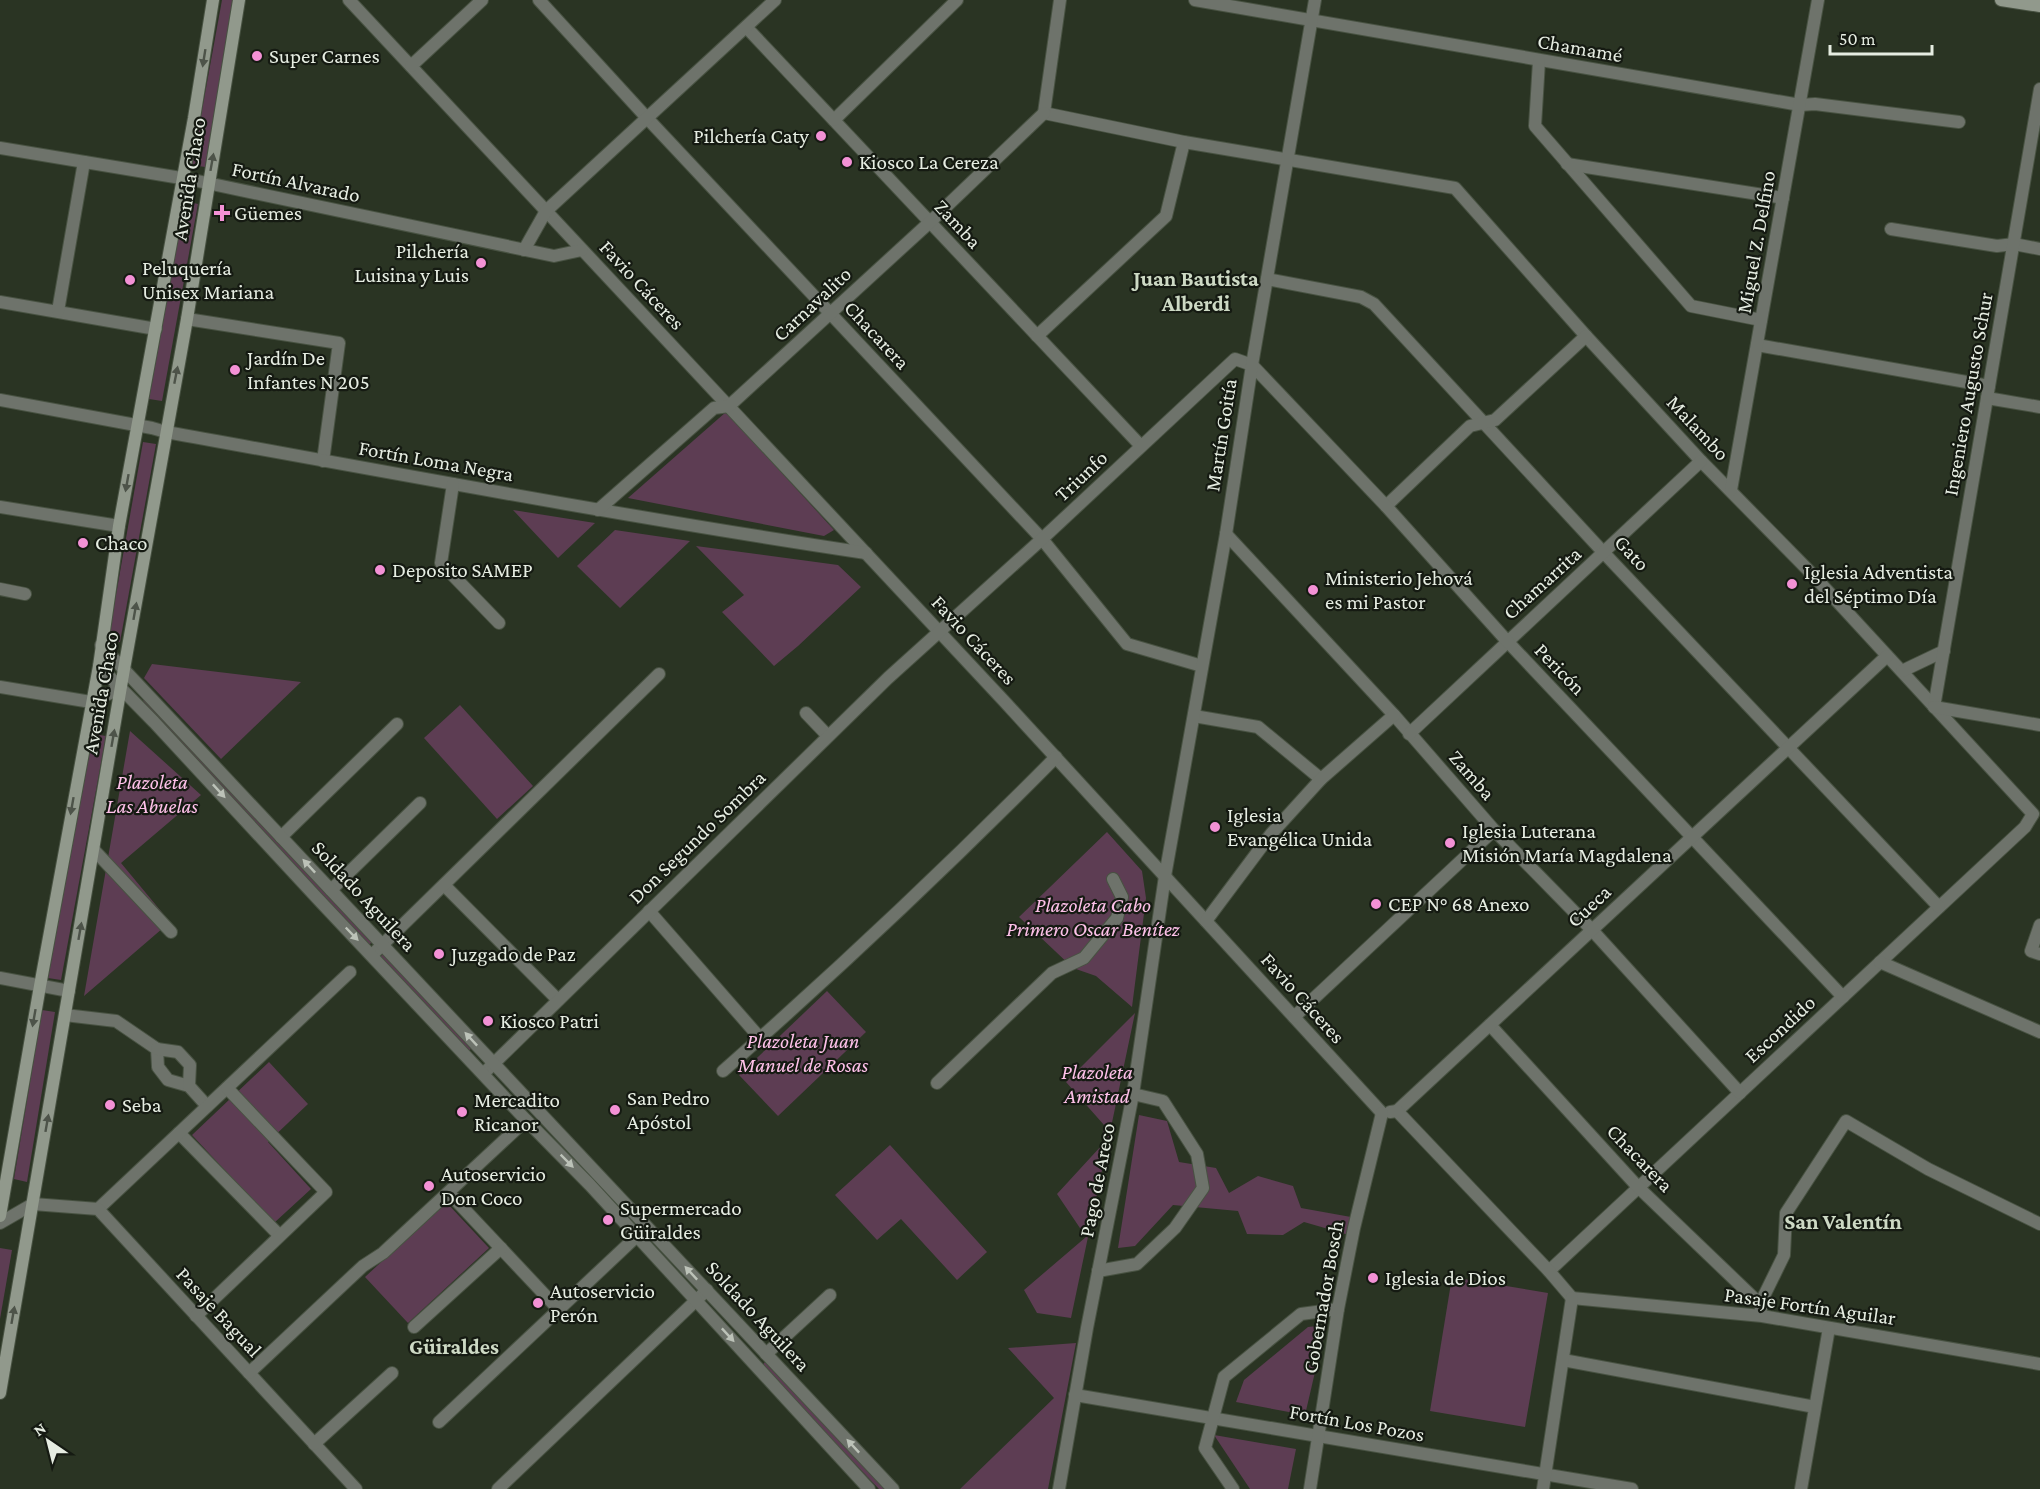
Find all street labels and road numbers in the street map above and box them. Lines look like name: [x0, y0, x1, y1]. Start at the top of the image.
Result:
street label: Chamamé: [1536, 29, 1624, 67]
street label: Avenida Chaco: [167, 116, 211, 242]
street label: Fortín Alvarado: [230, 157, 362, 207]
street label: Miguel Z. Delfino: [1732, 169, 1780, 315]
street label: Zamba: [929, 195, 987, 254]
street label: Favio Cáceres: [595, 235, 689, 335]
street label: Carnavalito: [768, 262, 856, 346]
street label: Ingeniero Augusto Schur: [1938, 290, 1998, 498]
street label: Chacarera: [839, 296, 915, 374]
street label: Martín Goitía: [1200, 377, 1242, 493]
street label: Malambo: [1662, 390, 1734, 466]
street label: Fortín Loma Negra: [357, 436, 516, 486]
street label: Triunfo: [1050, 446, 1112, 506]
street label: Gato: [1609, 530, 1655, 576]
street label: Chamarrita: [1498, 541, 1586, 624]
street label: Favio Cáceres: [927, 590, 1021, 690]
street label: Avenida Chaco: [78, 630, 124, 756]
street label: Pericón: [1530, 638, 1590, 700]
street label: Zamba: [1444, 745, 1500, 805]
street label: Don Segundo Sombra: [623, 765, 771, 909]
street label: Soldado Aguilera: [307, 836, 421, 956]
street label: Cueca: [1562, 880, 1616, 932]
street label: Favio Cáceres: [1256, 948, 1350, 1048]
street label: Escondido: [1740, 990, 1820, 1068]
street label: Chacarera: [1602, 1119, 1678, 1197]
street label: Pago de Areco: [1074, 1121, 1120, 1239]
street label: Gobernador Bosch: [1298, 1219, 1348, 1375]
street label: Soldado Aguilera: [701, 1256, 815, 1376]
street label: Pasaje Bagual: [171, 1262, 267, 1362]
street label: Pasaje Fortín Aguilar: [1723, 1282, 1898, 1330]
street label: Fortín Los Pozos: [1288, 1399, 1426, 1447]

